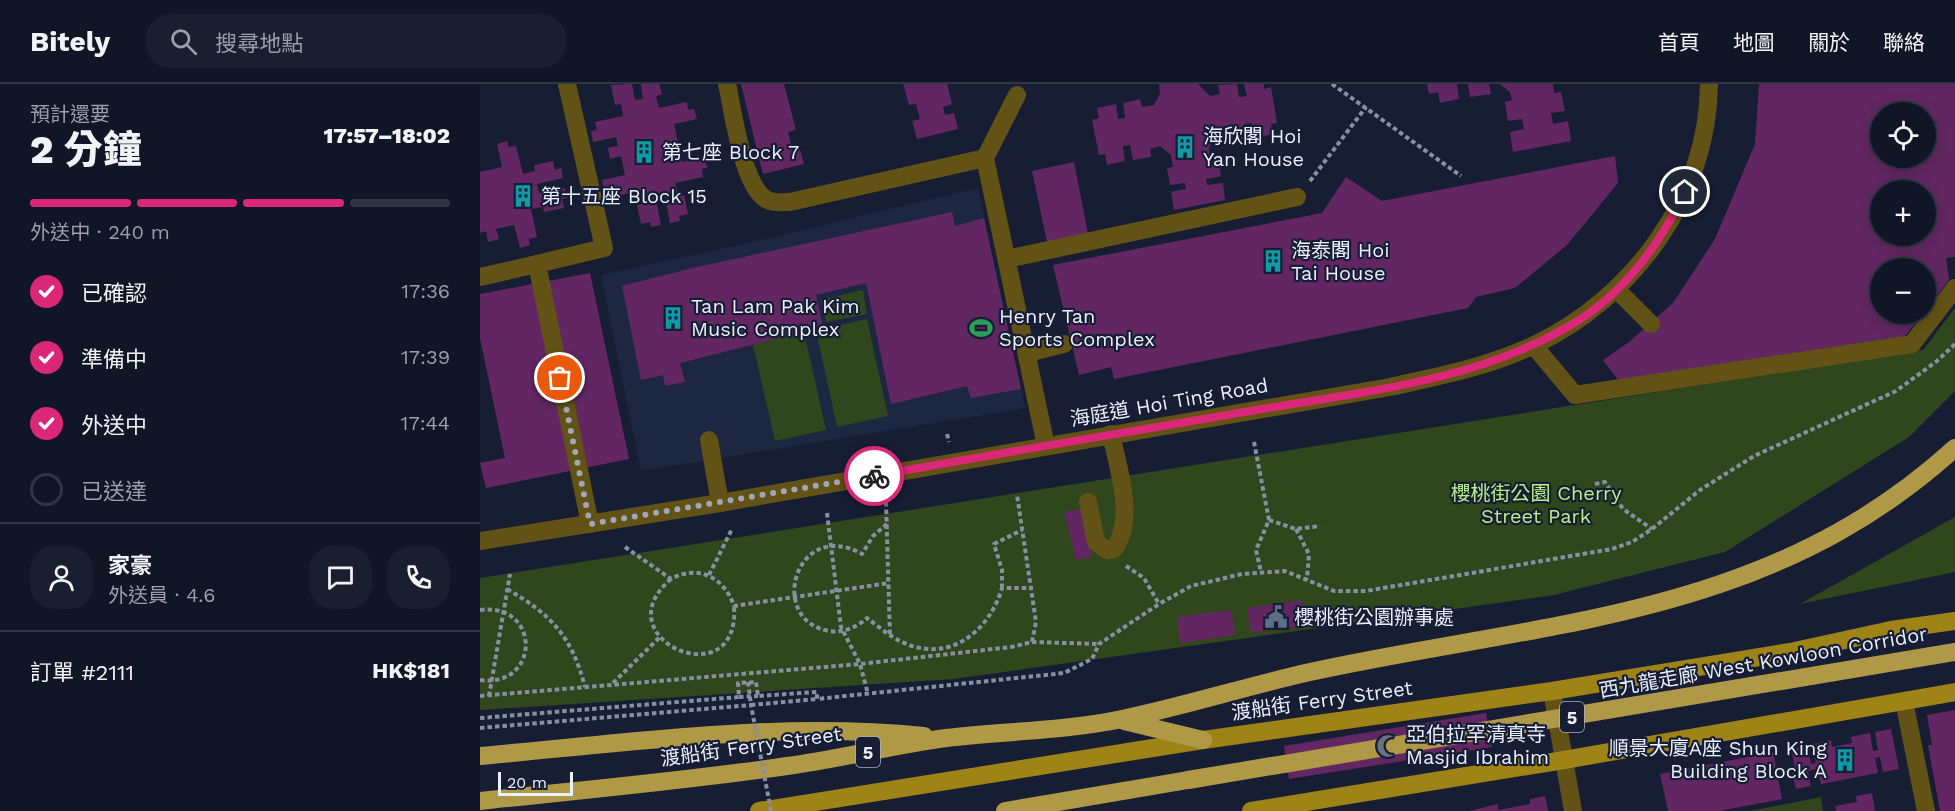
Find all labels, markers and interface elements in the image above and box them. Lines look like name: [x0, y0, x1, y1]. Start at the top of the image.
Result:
search box: [146, 14, 566, 68]
text: Bitely: [30, 25, 110, 58]
icon: search: [167, 25, 200, 58]
text: 首頁: [1658, 30, 1700, 55]
text: 地圖: [1733, 30, 1775, 55]
text: 關於: [1808, 30, 1850, 55]
text: 聯絡: [1883, 30, 1925, 55]
text: 搜尋地點: [215, 31, 303, 56]
text: 預計還要: [30, 102, 110, 126]
map controls: [1870, 102, 1936, 324]
button: locate: [1870, 102, 1936, 168]
text: 17:57–18:02: [323, 123, 450, 148]
place label: 海欣閣 Hoi Yan House: [1203, 124, 1304, 171]
text: 2 分鐘: [30, 127, 142, 172]
building icon: 海欣閣 Hoi Yan House: [1172, 134, 1198, 160]
building icon: 第七座 Block 7: [631, 139, 657, 165]
place label: 第七座 Block 7: [662, 140, 799, 164]
pin: [1659, 166, 1710, 217]
icon: home: [1668, 175, 1701, 208]
button: +: [1870, 180, 1936, 246]
building icon: 第十五座 Block 15: [510, 183, 536, 209]
place label: 第十五座 Block 15: [541, 184, 707, 208]
text: 外送中 · 240 m: [30, 220, 170, 244]
place label: 海泰閣 Hoi Tai House: [1291, 238, 1390, 285]
building icon: 海泰閣 Hoi Tai House: [1260, 248, 1286, 274]
button: −: [1870, 258, 1936, 324]
icon: check: [30, 275, 63, 308]
text: 17:36: [401, 279, 450, 303]
text: 已確認: [81, 281, 147, 306]
place label: Tan Lam Pak Kim Music Complex: [691, 294, 859, 341]
place label: Henry Tan Sports Complex: [999, 304, 1155, 351]
building icon: Tan Lam Pak Kim Music Complex: [660, 305, 686, 331]
sports icon: Henry Tan Sports Complex: [968, 315, 994, 341]
icon: check: [30, 341, 63, 374]
text: 17:39: [401, 345, 450, 369]
text: 準備中: [81, 347, 147, 372]
pin: [534, 352, 585, 403]
icon: bag: [543, 361, 576, 394]
street label: 海庭道 Hoi Ting Road: [1068, 373, 1270, 431]
icon: check: [30, 407, 63, 440]
text: 17:44: [401, 411, 450, 435]
text: 外送中: [81, 413, 147, 438]
courier: [844, 446, 904, 506]
icon: bike: [858, 460, 891, 493]
text: 已送達: [81, 479, 147, 504]
park label: 櫻桃街公園 Cherry Street Park: [1450, 481, 1622, 528]
button: person: [30, 546, 93, 609]
button: chat: [309, 546, 372, 609]
button: phone: [387, 546, 450, 609]
text: 家豪: [108, 553, 152, 578]
text: 外送員 · 4.6: [108, 583, 215, 607]
public building icon: 櫻桃街公園辦事處: [1263, 604, 1289, 630]
place label: 櫻桃街公園辦事處: [1294, 605, 1454, 629]
street label: 西九龍走廊 West Kowloon Corridor: [1597, 621, 1929, 703]
text: HK$181: [372, 658, 450, 683]
text: 訂單 #2111: [30, 660, 134, 685]
street label: 渡船街 Ferry Street: [1230, 675, 1415, 725]
road number: 5: [1560, 702, 1584, 732]
street label: 渡船街 Ferry Street: [659, 721, 844, 771]
place label: 亞伯拉罕清真寺 Masjid Ibrahim: [1406, 722, 1549, 769]
mosque icon: 亞伯拉罕清真寺 Masjid Ibrahim: [1375, 733, 1401, 759]
place label: 順景大廈A座 Shun King Building Block A: [1609, 736, 1827, 783]
road number: 5: [856, 737, 880, 767]
building icon: 順景大廈A座 Shun King Building Block A: [1832, 747, 1858, 773]
scale bar: [498, 769, 573, 796]
text: 20 m: [507, 773, 547, 792]

